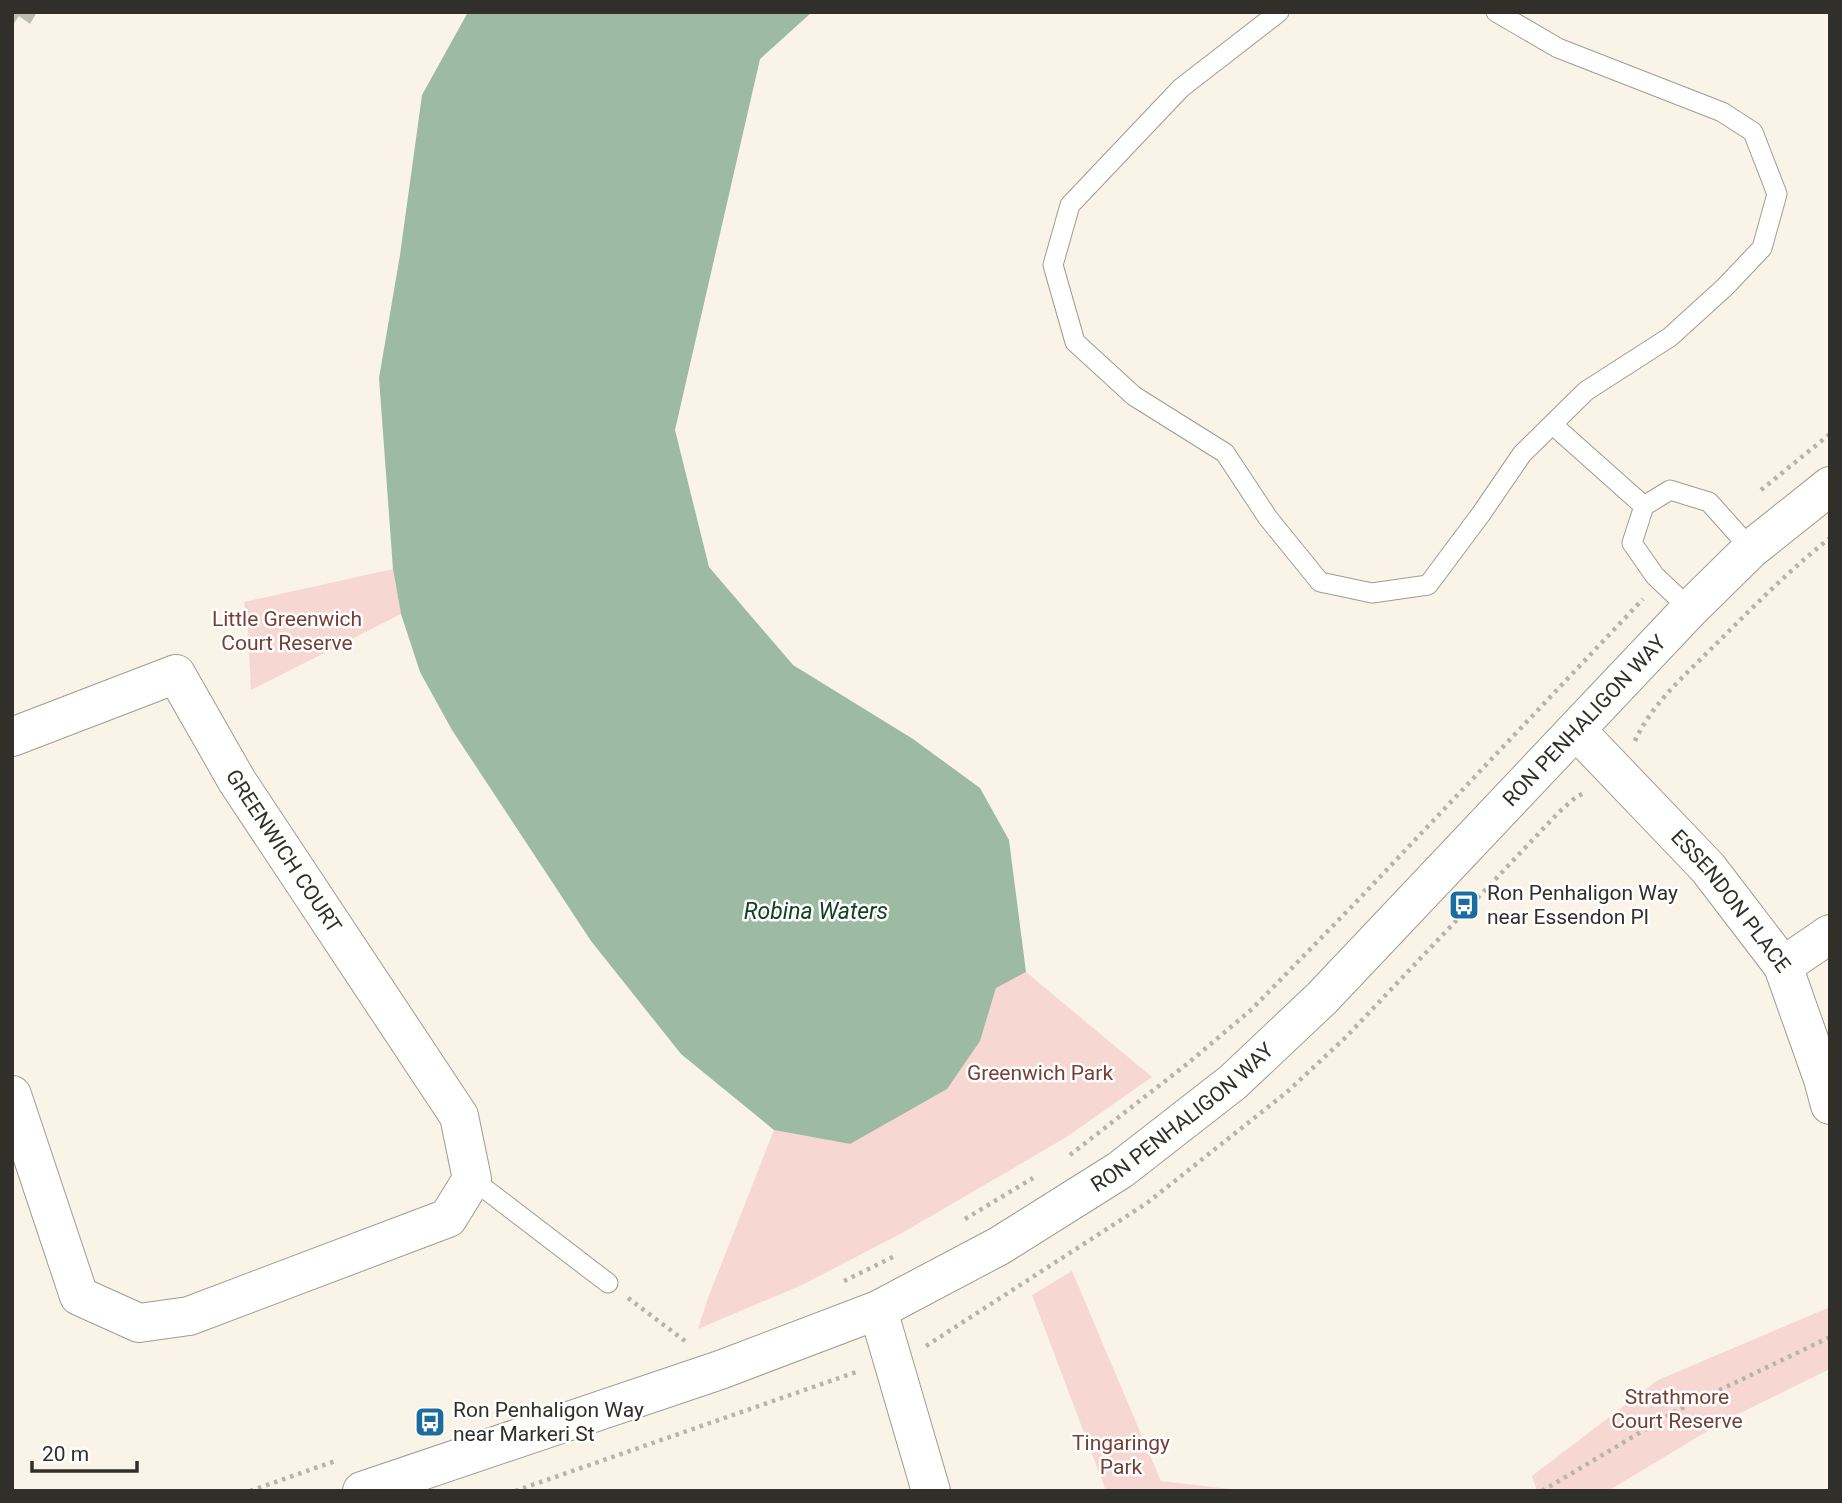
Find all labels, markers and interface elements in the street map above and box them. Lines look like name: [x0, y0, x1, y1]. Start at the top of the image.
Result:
park label: Little Greenwich Court Reserve: [212, 607, 362, 655]
street label: RON PENHALIGON WAY: [1498, 630, 1671, 811]
street label: GREENWICH COURT: [221, 765, 346, 938]
street label: ESSENDON PLACE: [1666, 825, 1795, 977]
place label: Ron Penhaligon Way near Essendon Pl: [1487, 881, 1678, 929]
bus stop icon: Ron Penhaligon Way near Essendon Pl: [1447, 888, 1481, 922]
water label: Robina Waters: [744, 898, 888, 925]
street label: RON PENHALIGON WAY: [1087, 1038, 1279, 1197]
park label: Greenwich Park: [967, 1061, 1113, 1085]
park label: Strathmore Court Reserve: [1611, 1385, 1743, 1433]
place label: Ron Penhaligon Way near Markeri St: [453, 1398, 644, 1446]
bus stop icon: Ron Penhaligon Way near Markeri St: [413, 1405, 447, 1439]
scale bar: [32, 1430, 136, 1474]
park label: Tingaringy Park: [1072, 1431, 1170, 1479]
text: 20 m: [42, 1442, 89, 1466]

